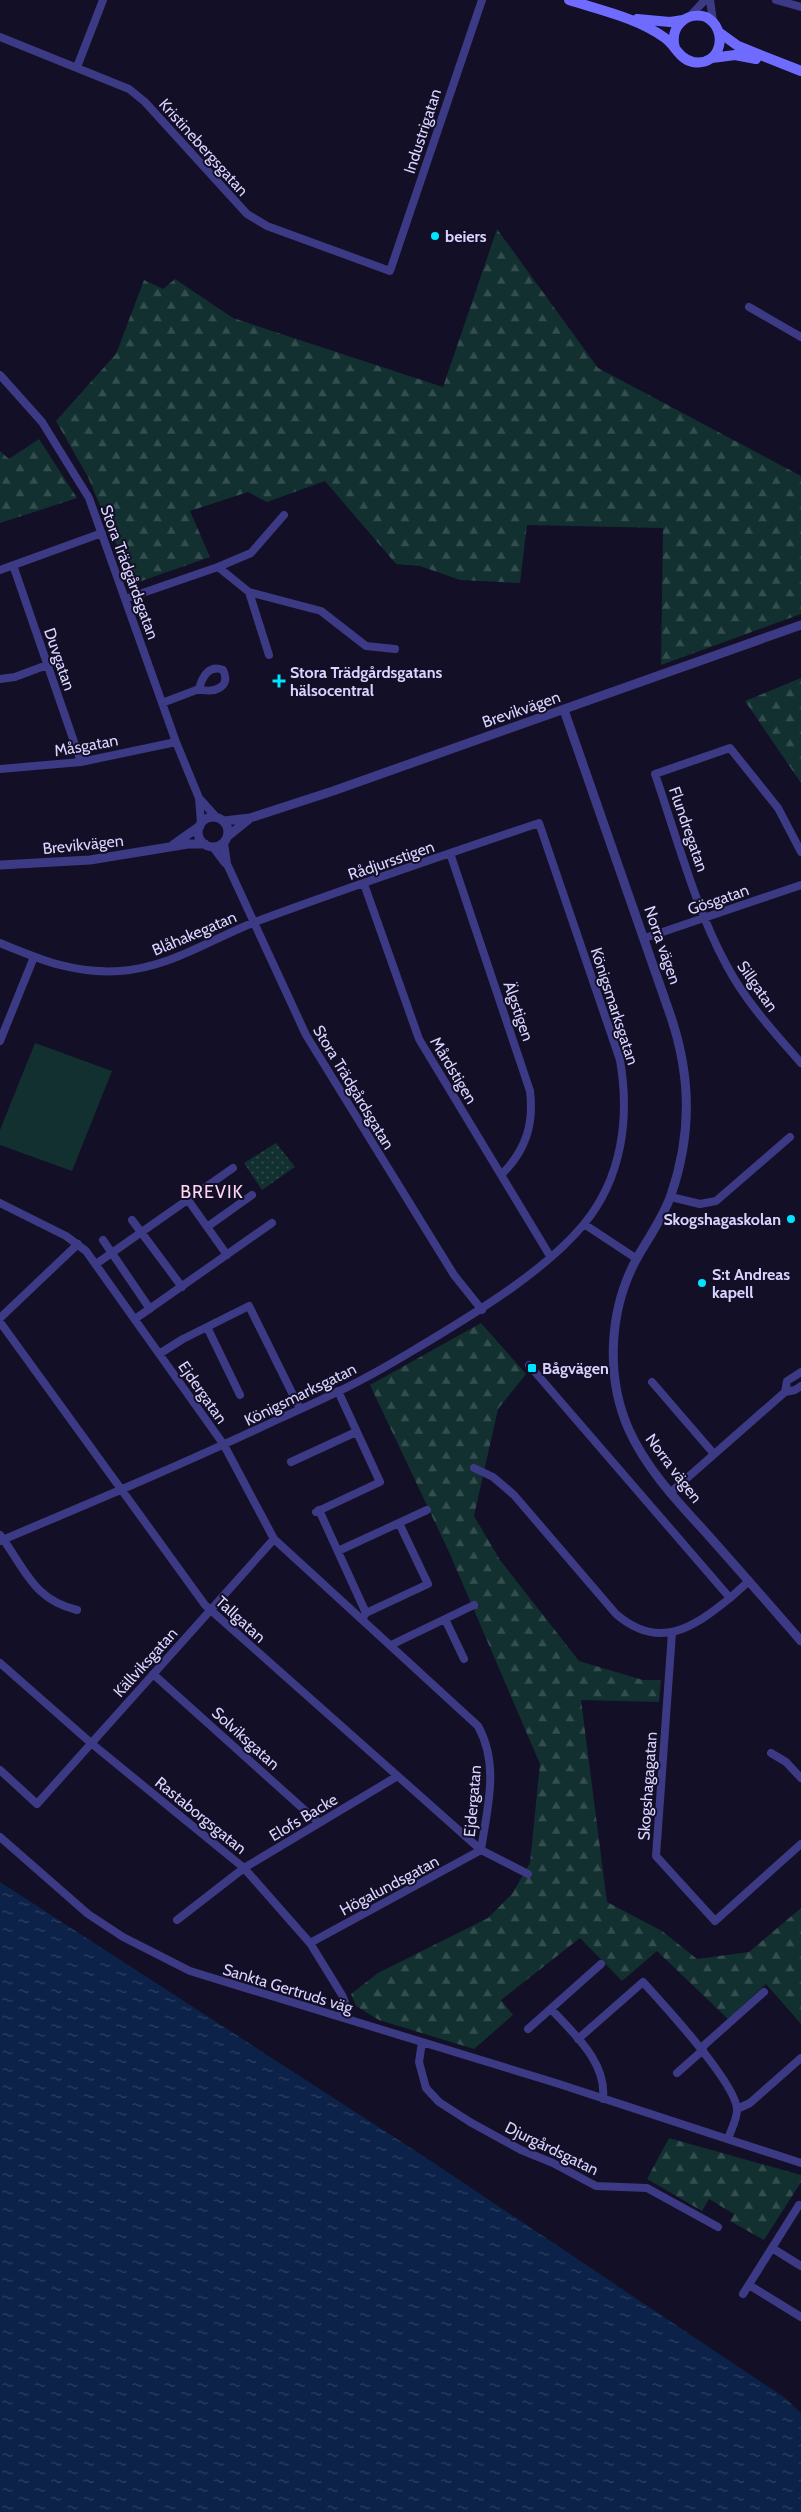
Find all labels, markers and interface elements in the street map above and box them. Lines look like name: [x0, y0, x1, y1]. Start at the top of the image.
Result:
street label: Industrigatan: [400, 86, 445, 176]
street label: Kristinebergsgatan: [155, 95, 252, 200]
place label: beiers: [445, 227, 487, 246]
marker: beiers: [429, 230, 441, 242]
street label: Stora Trädgårdsgatan: [96, 502, 163, 642]
street label: Duvgatan: [40, 625, 79, 693]
place label: Stora Trädgårdsgatans hälsocentral: [290, 663, 442, 700]
marker: Stora Trädgårdsgatans hälsocentral: [272, 674, 286, 688]
street label: Brevikvägen: [480, 687, 563, 732]
street label: Måsgatan: [53, 731, 120, 760]
street label: Flundregatan: [665, 784, 712, 874]
street label: Brevikvägen: [42, 831, 125, 858]
street label: Rådjursstigen: [345, 837, 437, 884]
street label: Gösgatan: [685, 880, 751, 919]
street label: Norra vägen: [640, 903, 685, 987]
street label: Blåhakegatan: [149, 907, 239, 960]
street label: Königsmarksgatan: [587, 945, 642, 1067]
street label: Sillgatan: [733, 957, 782, 1015]
street label: Älgstigen: [499, 979, 538, 1044]
street label: Stora Trädgårdsgatan: [309, 1022, 398, 1153]
street label: Mårdstigen: [426, 1033, 481, 1107]
district label: BREVIK: [180, 1181, 244, 1203]
place label: Skogshagaskolan: [663, 1210, 781, 1229]
marker: Skogshagaskolan: [785, 1213, 797, 1225]
place label: S:t Andreas kapell: [712, 1265, 790, 1302]
marker: S:t Andreas kapell: [696, 1277, 708, 1289]
street label: Ejdergatan: [174, 1357, 231, 1427]
street label: Königsmarksgatan: [241, 1359, 359, 1430]
place label: Bågvägen: [542, 1359, 609, 1378]
marker: Bågvägen: [526, 1362, 538, 1374]
street label: Norra vägen: [641, 1430, 706, 1507]
street label: Tallgatan: [212, 1592, 269, 1647]
street label: Källviksgatan: [109, 1624, 181, 1701]
street label: Solviksgatan: [208, 1703, 283, 1774]
street label: Skogshagagatan: [634, 1731, 661, 1841]
street label: Ejdergatan: [460, 1764, 485, 1838]
street label: Rastaborgsgatan: [151, 1773, 250, 1858]
street label: Elofs Backe: [266, 1790, 341, 1845]
street label: Högalundsgatan: [336, 1851, 442, 1920]
street label: Sankta Gertruds väg: [220, 1960, 356, 2018]
street label: Djurgårdsgatan: [502, 2118, 602, 2179]

